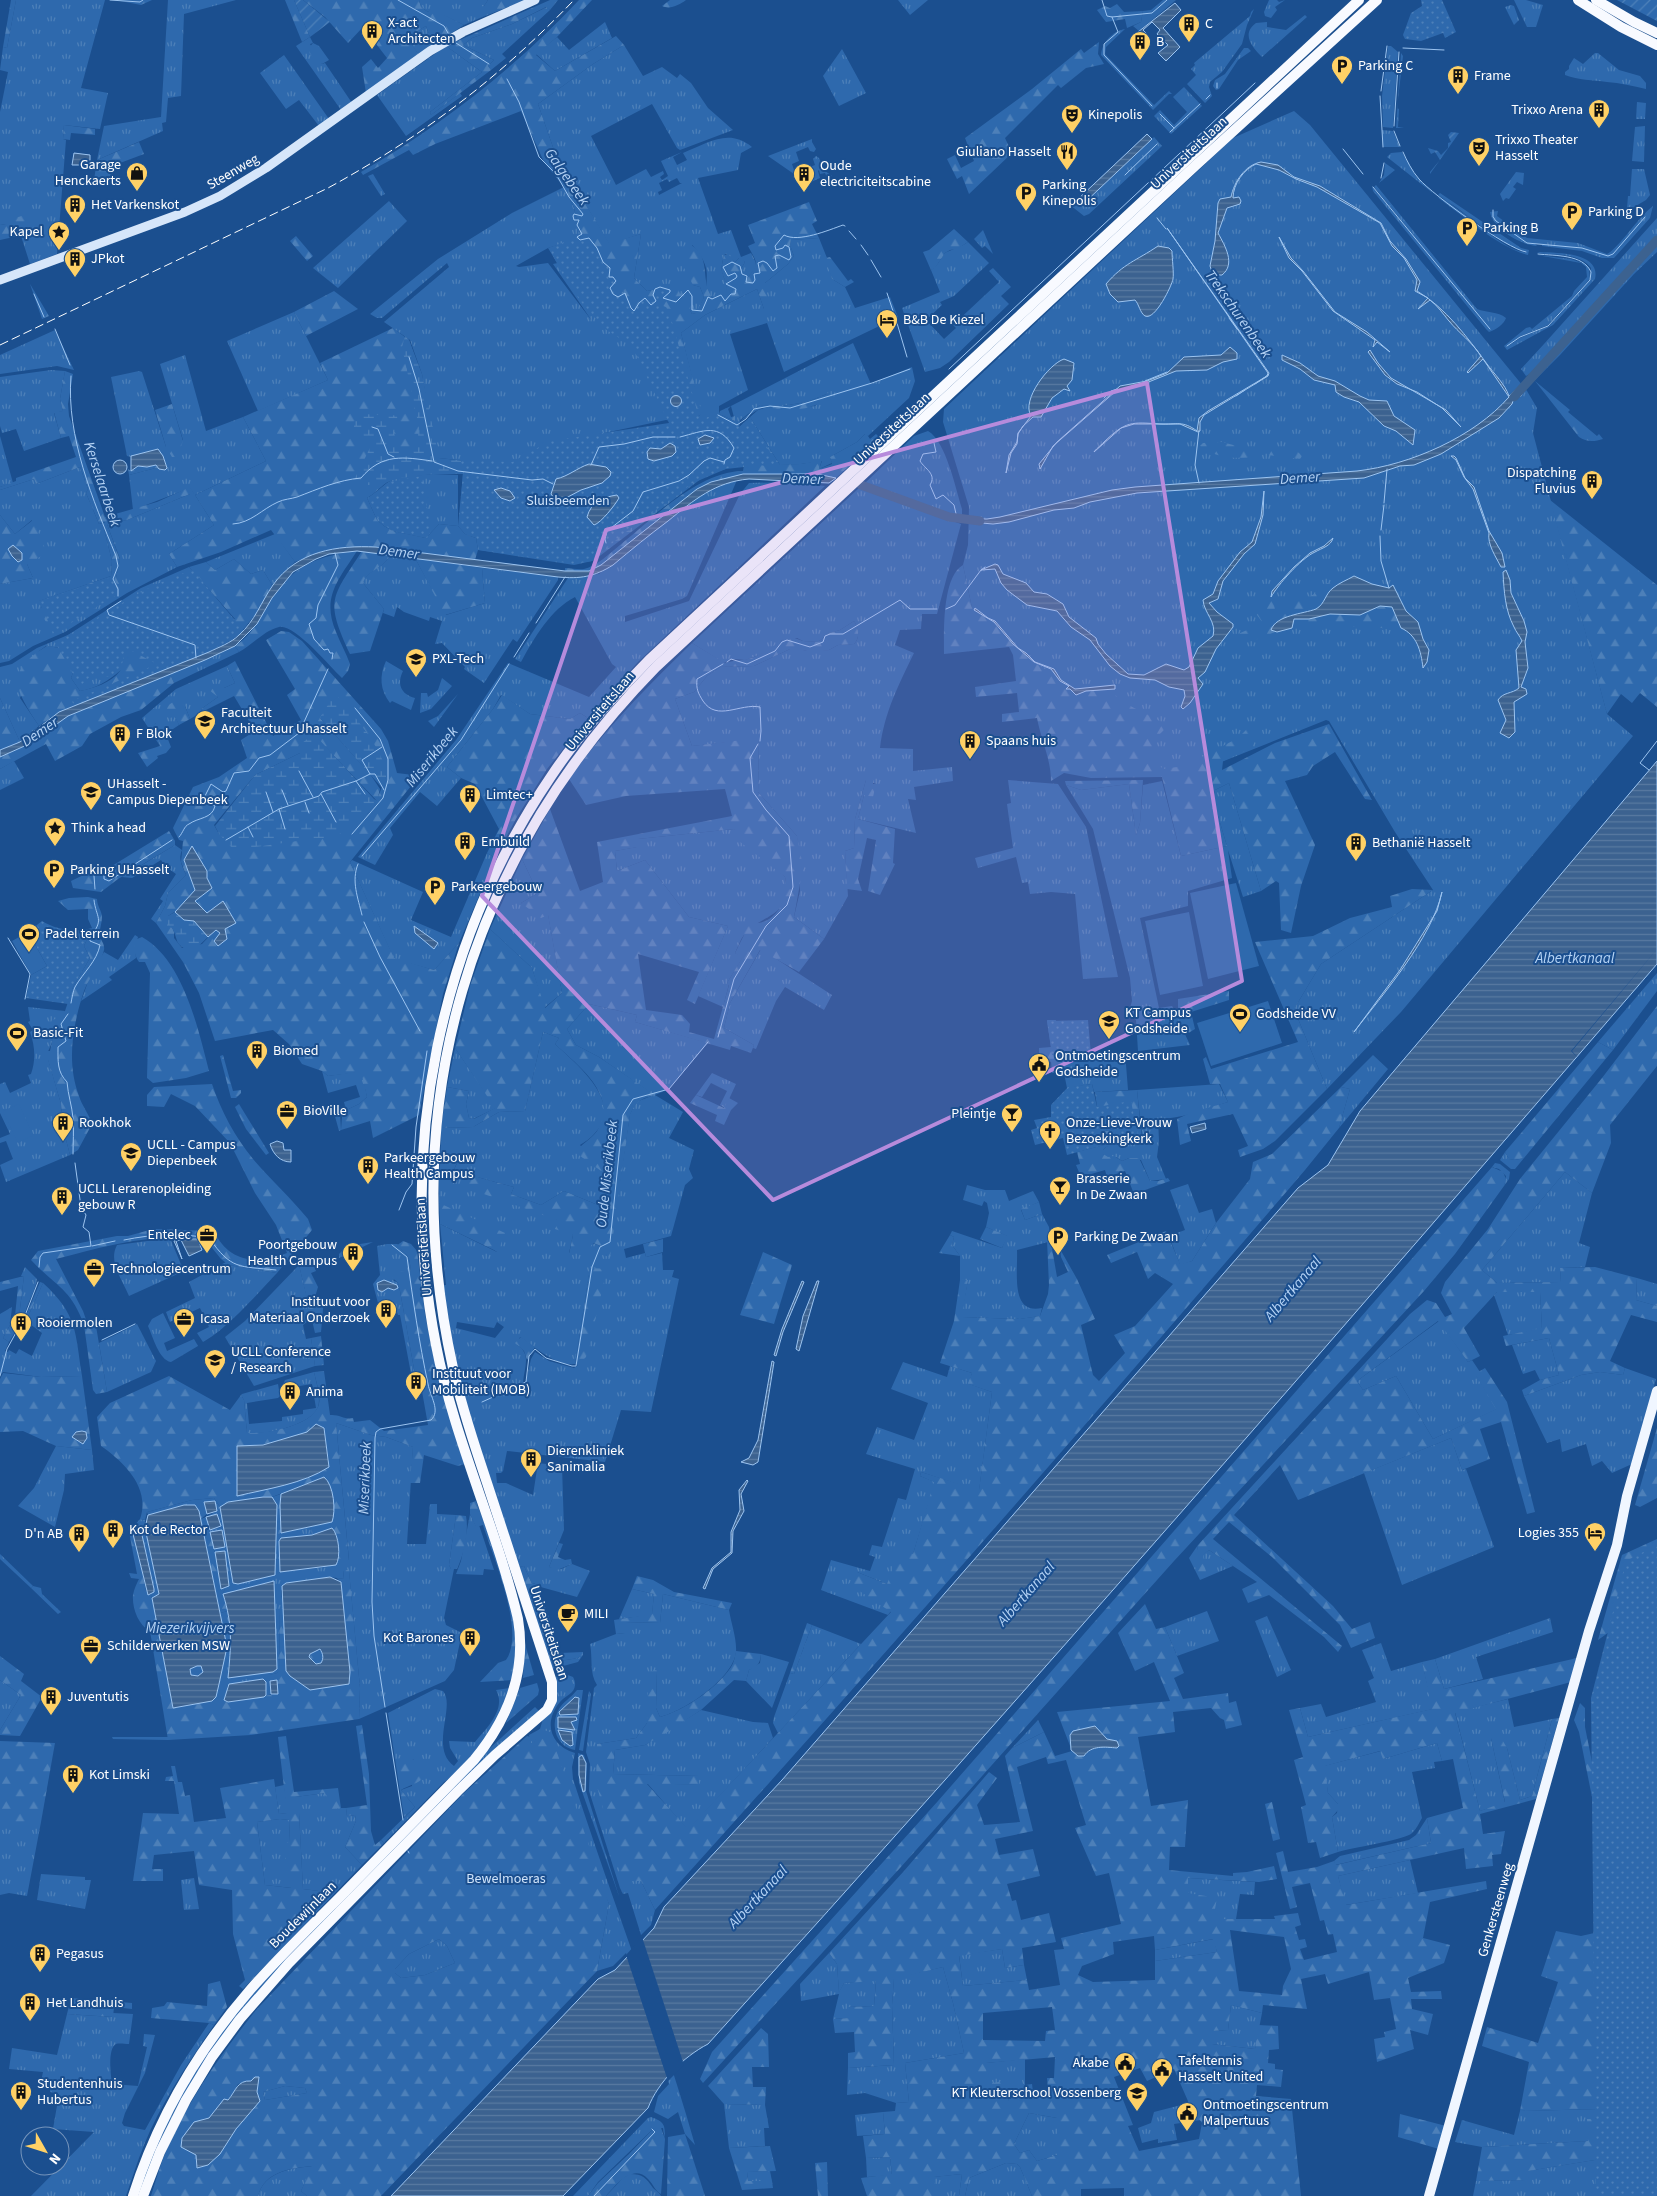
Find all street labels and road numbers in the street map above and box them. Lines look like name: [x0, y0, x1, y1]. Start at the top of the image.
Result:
street label: Universiteitslaan: [1146, 112, 1232, 194]
street label: Steenweg: [203, 149, 263, 195]
street label: Universiteitslaan: [849, 388, 935, 470]
street label: Universiteitslaan: [561, 667, 639, 755]
street label: Universiteitslaan: [411, 1197, 437, 1297]
street label: Universiteitslaan: [524, 1583, 574, 1683]
street label: Genkersteenweg: [1473, 1861, 1519, 1959]
street label: Boudewijnlaan: [265, 1877, 341, 1953]

